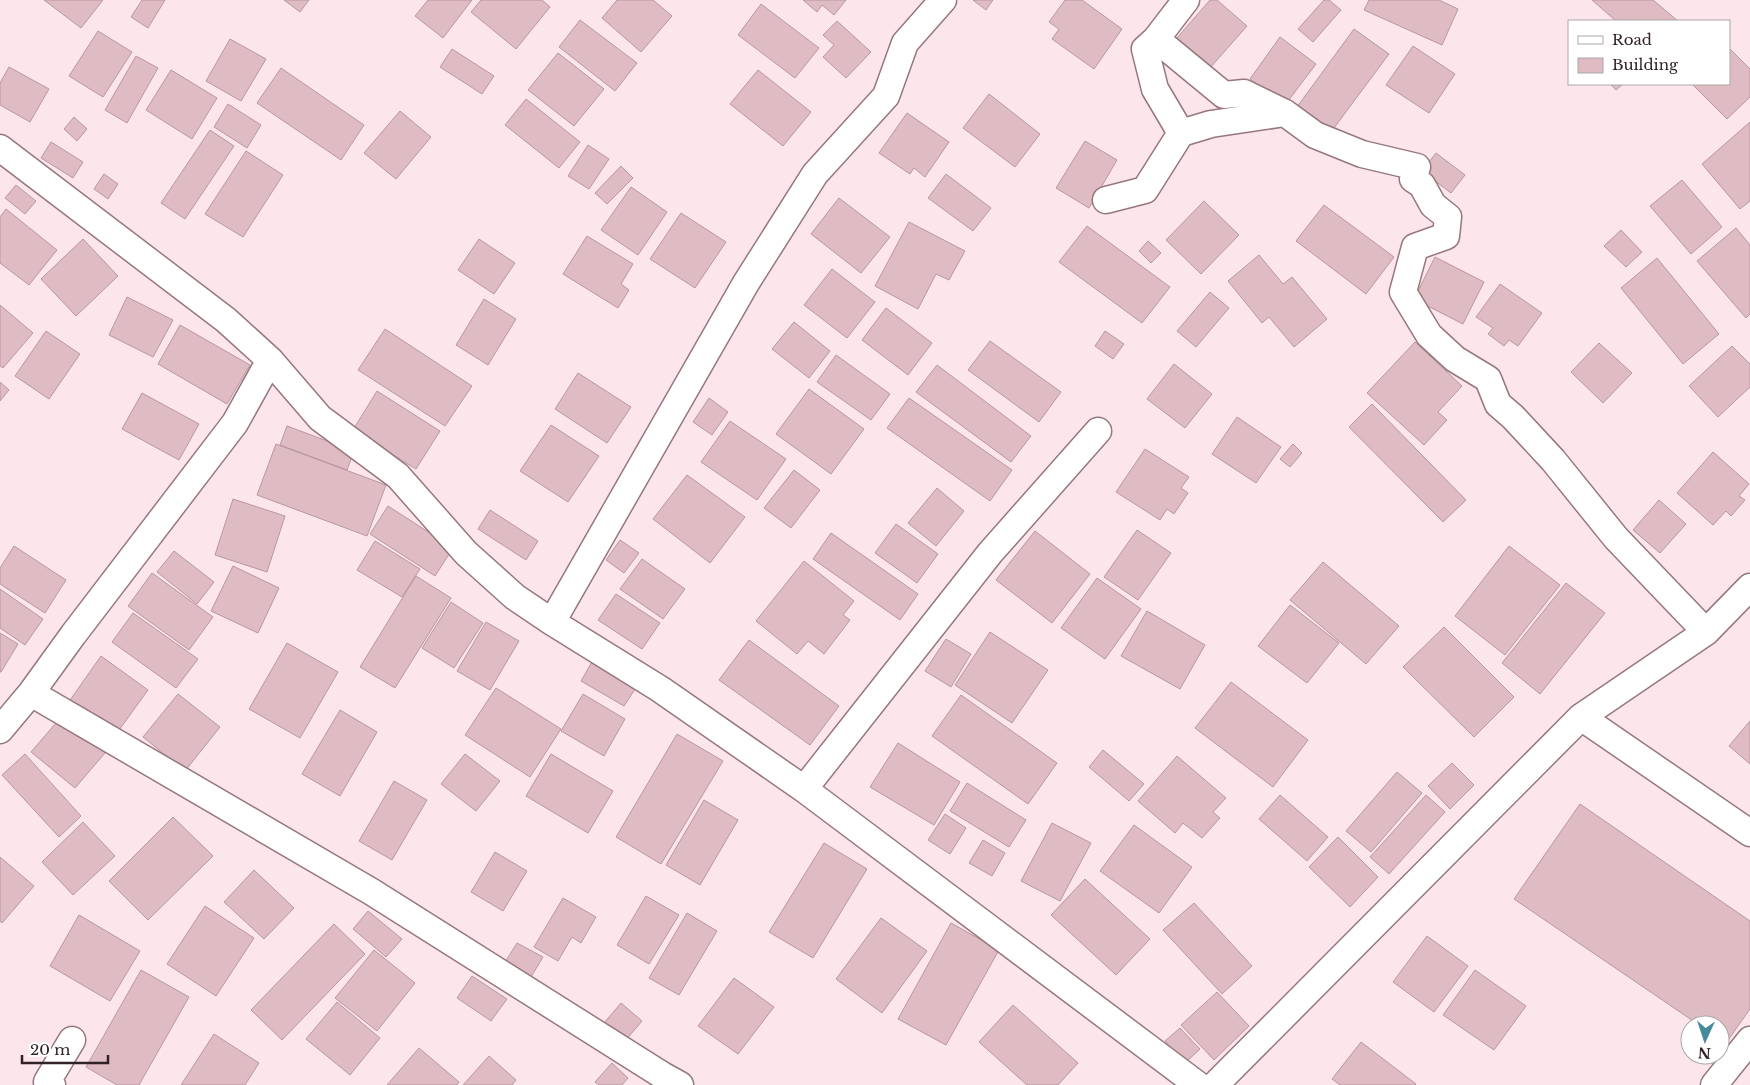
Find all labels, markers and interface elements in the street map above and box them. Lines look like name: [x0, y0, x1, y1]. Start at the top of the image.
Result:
legend: [1568, 20, 1730, 85]
text: Road: [1612, 30, 1652, 49]
text: Building: [1612, 55, 1679, 74]
north arrow: [1680, 1015, 1730, 1065]
scale bar: [22, 1032, 109, 1064]
text: 20 m: [30, 1040, 70, 1059]
text: N: [1697, 1044, 1711, 1062]

